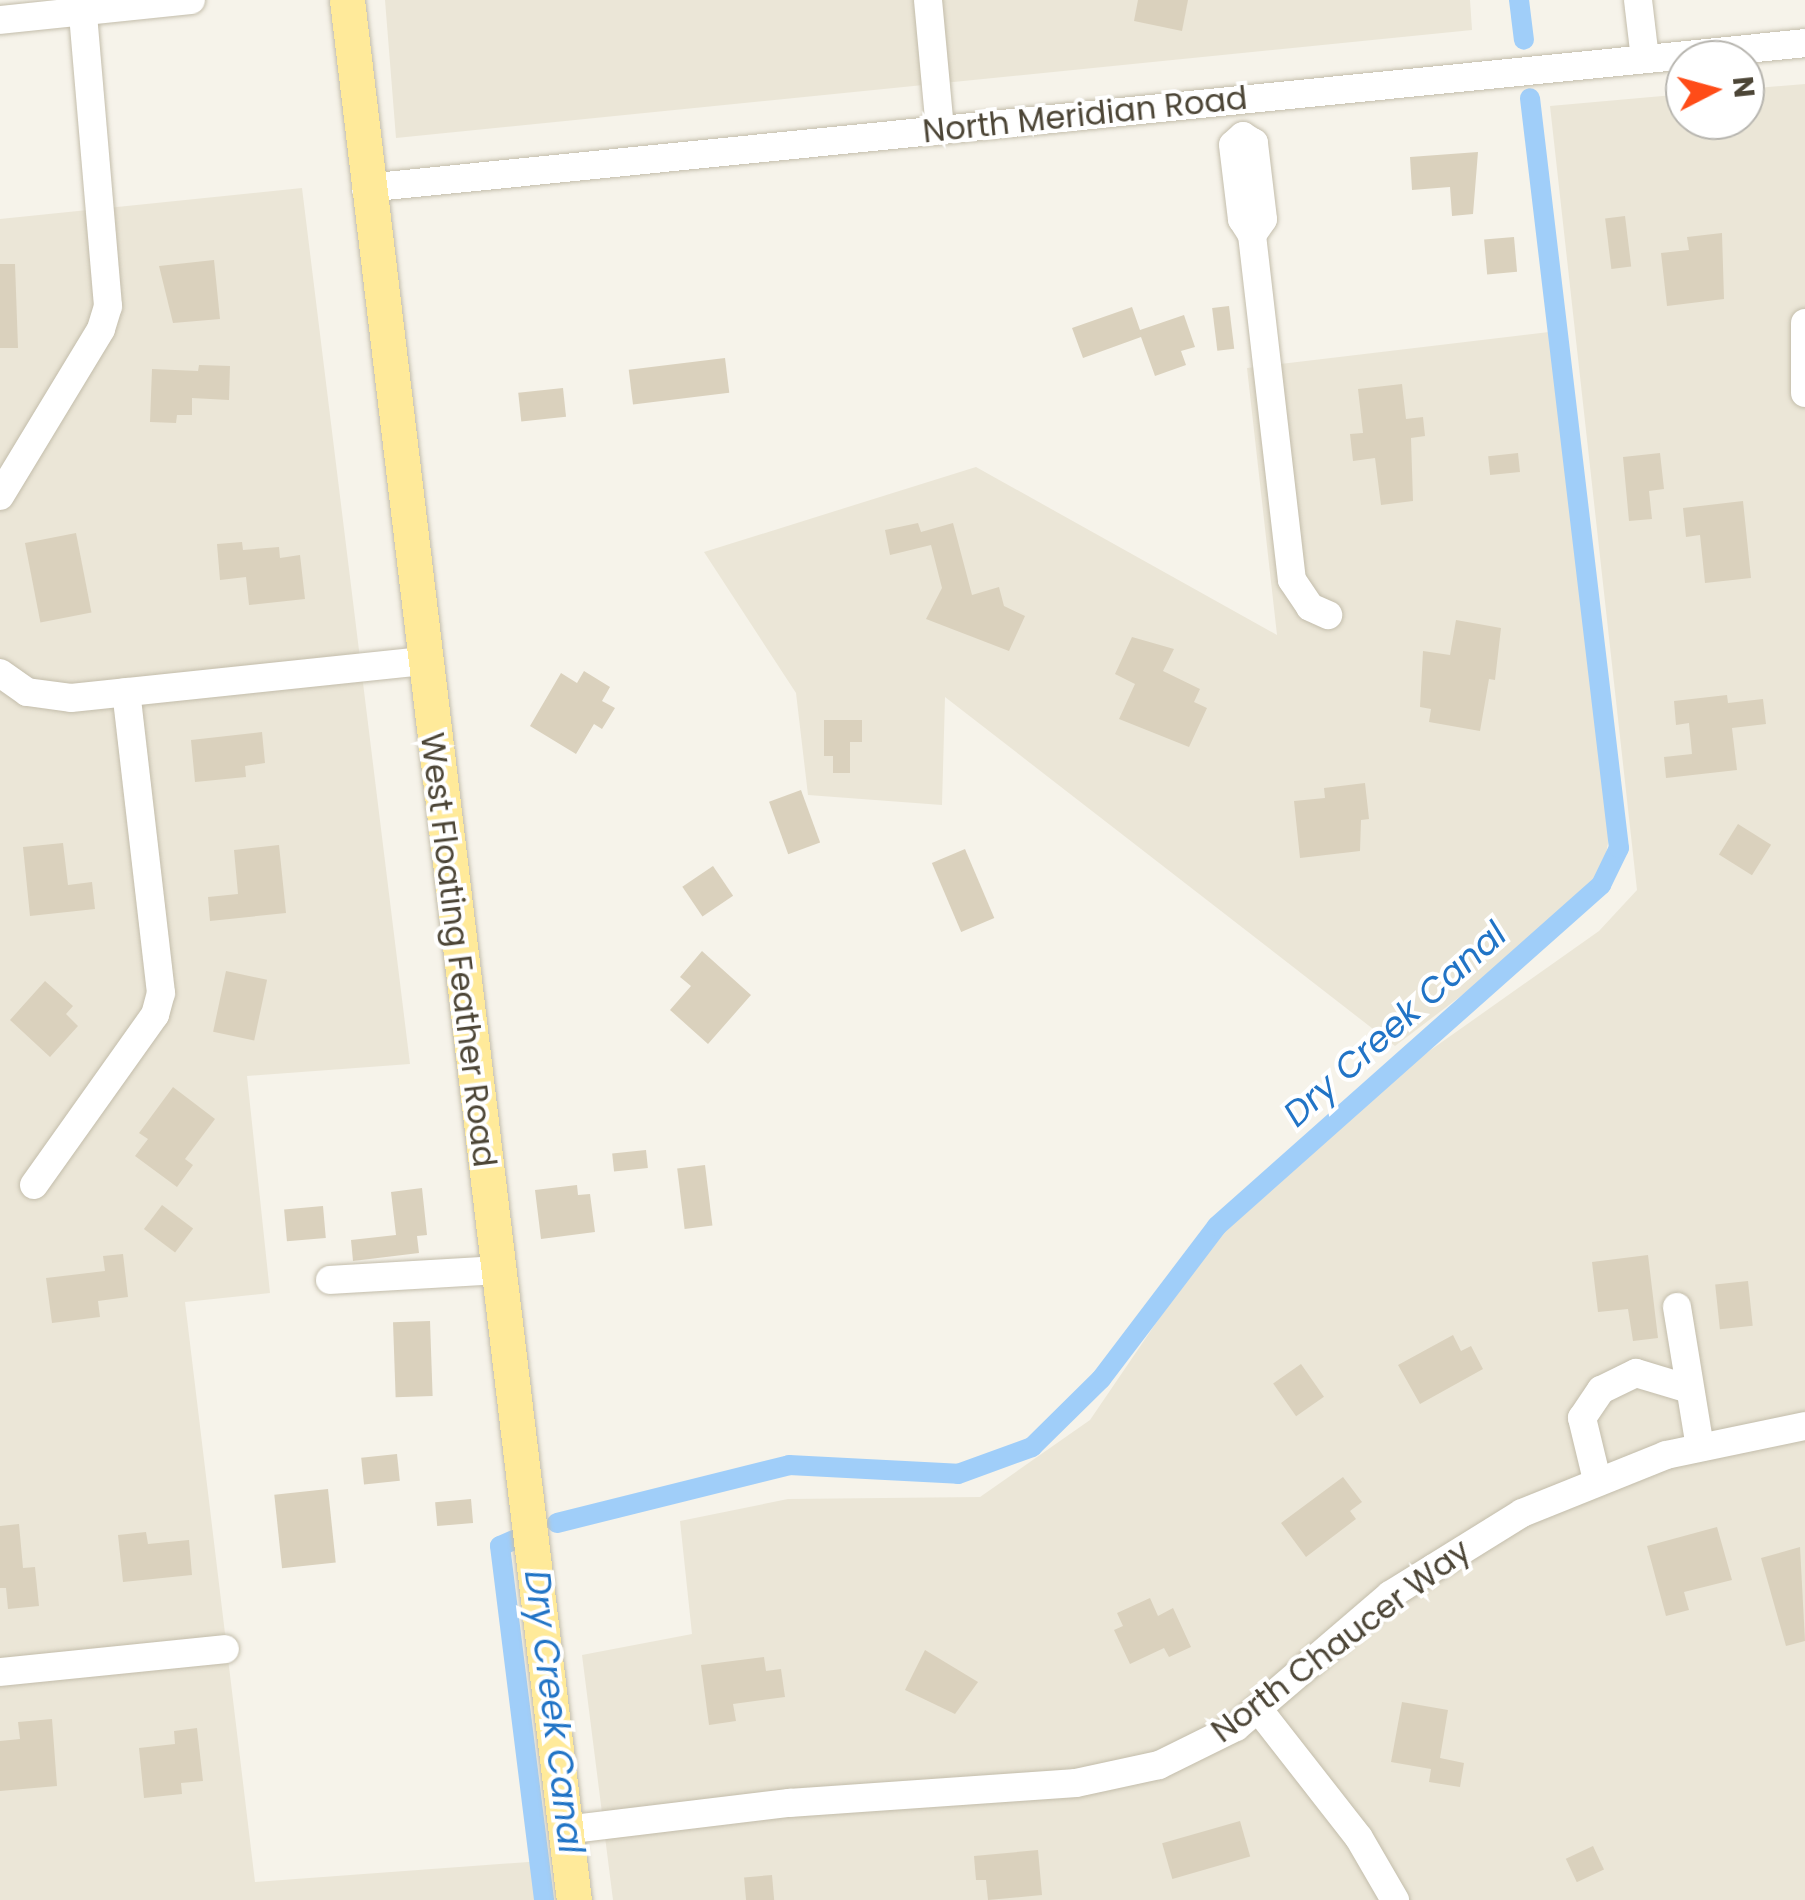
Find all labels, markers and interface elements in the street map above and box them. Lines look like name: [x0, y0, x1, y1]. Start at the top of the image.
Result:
north arrow: [1665, 40, 1765, 140]
text: N: [1723, 75, 1764, 100]
street label: North Meridian Road: [921, 79, 1249, 151]
street label: West Floating Feather Road: [412, 731, 504, 1169]
water label: Dry Creek Canal: [1275, 913, 1515, 1135]
street label: North Chaucer Way: [1204, 1531, 1478, 1751]
water label: Dry Creek Canal: [516, 1568, 592, 1856]

